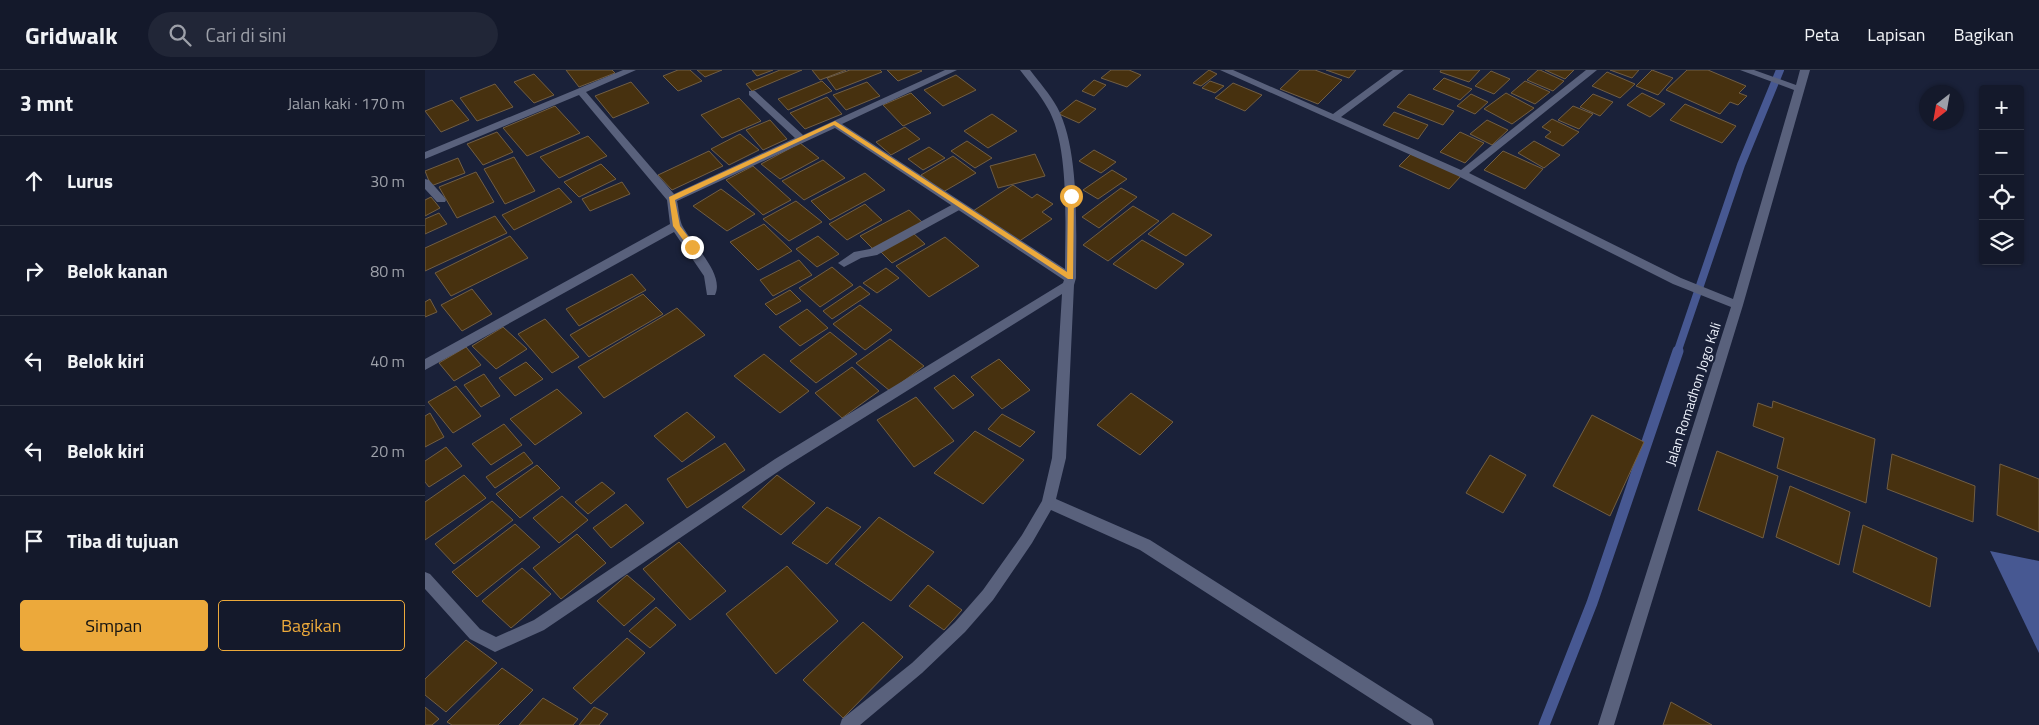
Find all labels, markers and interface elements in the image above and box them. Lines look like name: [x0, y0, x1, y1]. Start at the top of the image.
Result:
search box: [148, 12, 498, 57]
text: Gridwalk: [25, 17, 118, 53]
text: Cari di sini: [206, 20, 286, 49]
icon: search: [166, 21, 194, 49]
text: Peta: [1804, 21, 1839, 48]
text: Lapisan: [1867, 21, 1925, 48]
text: Bagikan: [1953, 21, 2014, 48]
north arrow: [1919, 85, 1964, 130]
map controls: [1979, 85, 2024, 265]
button: +: [1979, 85, 2024, 130]
text: 3 mnt: [20, 87, 73, 119]
text: Jalan kaki · 170 m: [287, 91, 405, 115]
button: −: [1979, 130, 2024, 175]
text: Lurus: [67, 166, 113, 195]
icon: ahead: [20, 167, 48, 195]
text: 30 m: [370, 169, 405, 193]
button: locate: [1979, 175, 2024, 220]
route start: [1060, 185, 1083, 208]
button: layers: [1979, 220, 2024, 265]
route end: [681, 236, 704, 259]
text: Belok kanan: [67, 256, 168, 285]
icon: right: [20, 257, 48, 285]
text: 80 m: [370, 259, 405, 283]
street label: Jalan Romadhon Jogo Kali: [1659, 319, 1726, 468]
text: Belok kiri: [67, 346, 144, 375]
icon: left: [20, 347, 48, 375]
text: 40 m: [370, 349, 405, 373]
text: Belok kiri: [67, 436, 144, 465]
icon: left: [20, 437, 48, 465]
text: 20 m: [370, 439, 405, 463]
text: Tiba di tujuan: [67, 526, 179, 555]
icon: arrive: [20, 527, 48, 555]
button: Simpan: [20, 600, 208, 651]
button: Bagikan: [218, 600, 405, 651]

